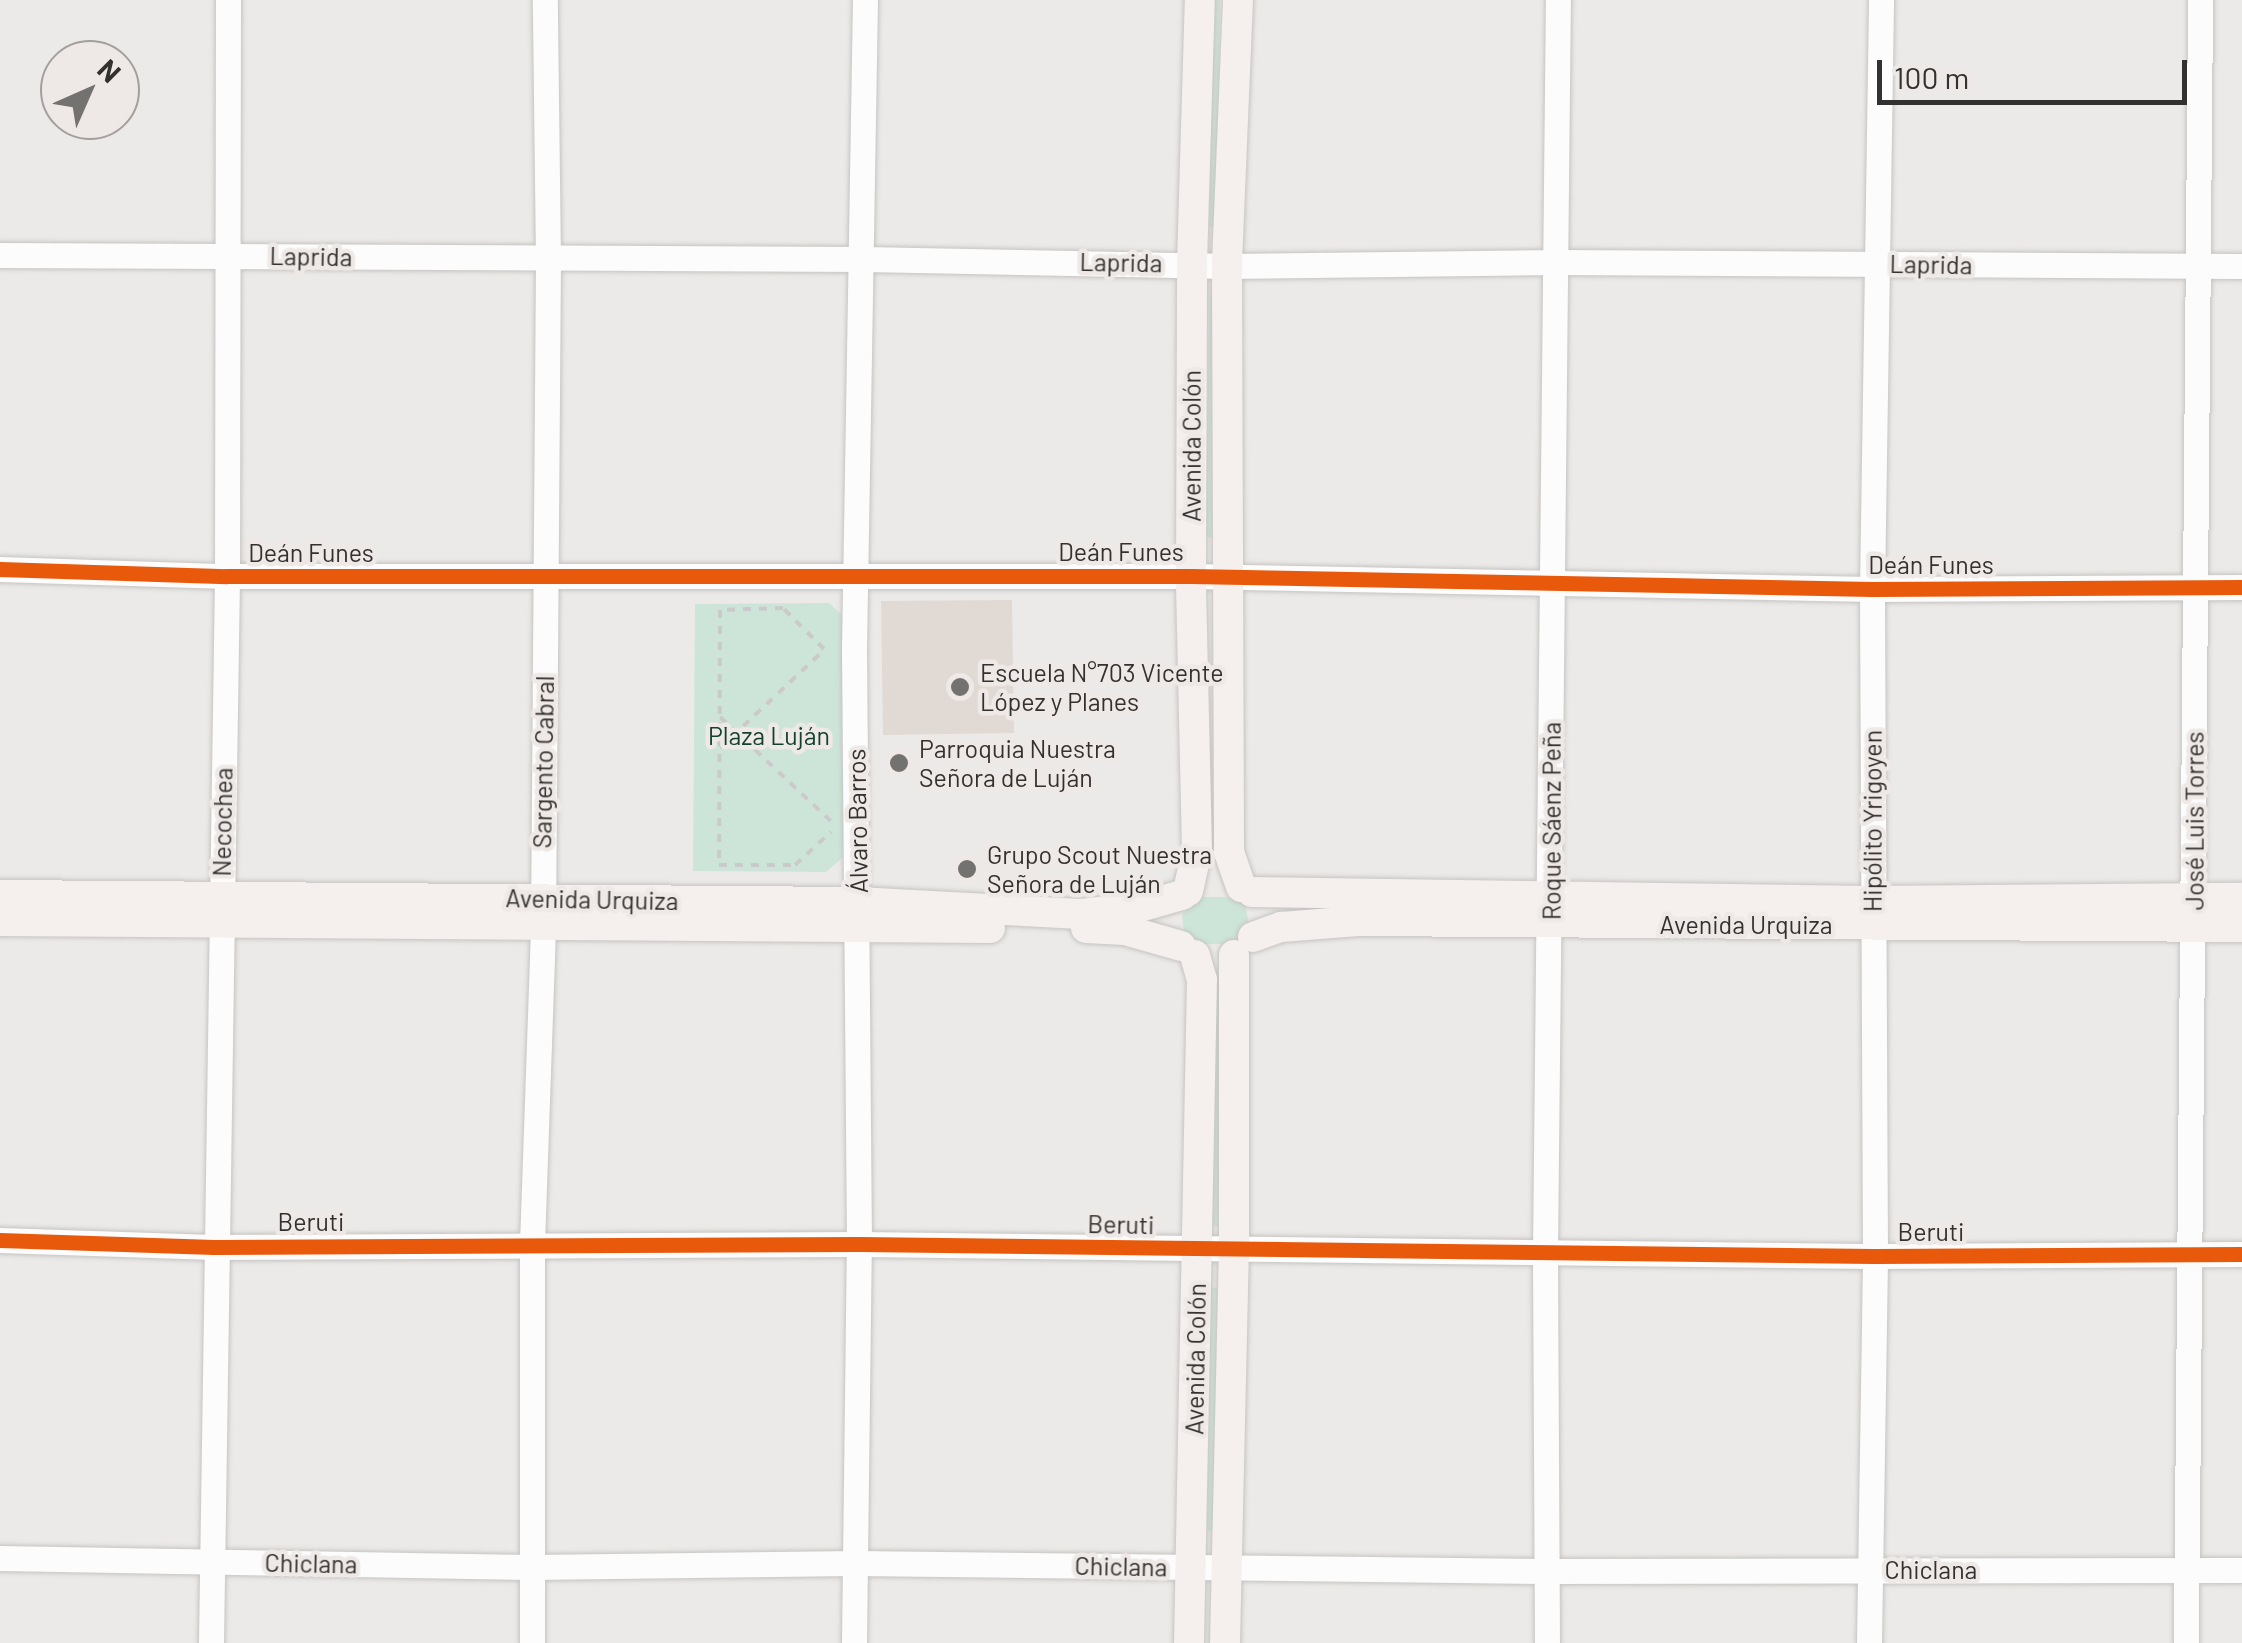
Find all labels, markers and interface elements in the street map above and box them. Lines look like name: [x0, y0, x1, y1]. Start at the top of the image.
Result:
north arrow: [40, 40, 140, 140]
scale bar: [1882, 40, 2192, 102]
text: N: [91, 52, 128, 89]
text: 100 m: [1894, 59, 1969, 95]
street label: Laprida: [269, 240, 353, 272]
street label: Laprida: [1079, 246, 1163, 278]
street label: Laprida: [1889, 248, 1973, 280]
street label: Avenida Colón: [1176, 370, 1206, 522]
street label: Deán Funes: [1058, 536, 1184, 566]
street label: Deán Funes: [248, 537, 374, 567]
street label: Deán Funes: [1868, 549, 1994, 579]
place label: Escuela N°703 Vicente López y Planes: [980, 658, 1224, 717]
street label: Sargento Cabral: [526, 675, 560, 849]
marker: Escuela N°703 Vicente López y Planes: [949, 676, 971, 698]
park label: Plaza Luján: [708, 720, 830, 750]
street label: Roque Sáenz Peña: [1536, 722, 1566, 920]
street label: Hipólito Yrigoyen: [1857, 730, 1887, 912]
street label: José Luis Torres: [2179, 732, 2209, 910]
place label: Parroquia Nuestra Señora de Luján: [919, 734, 1116, 793]
street label: Álvaro Barros: [841, 748, 873, 894]
marker: Parroquia Nuestra Señora de Luján: [888, 752, 910, 774]
street label: Necochea: [206, 767, 238, 877]
place label: Grupo Scout Nuestra Señora de Luján: [987, 840, 1212, 899]
marker: Grupo Scout Nuestra Señora de Luján: [956, 858, 978, 880]
street label: Avenida Urquiza: [505, 882, 679, 916]
street label: Avenida Urquiza: [1660, 909, 1832, 939]
street label: Beruti: [278, 1206, 344, 1236]
street label: Beruti: [1087, 1208, 1155, 1240]
street label: Beruti: [1898, 1216, 1964, 1246]
street label: Avenida Colón: [1179, 1283, 1211, 1435]
street label: Chiclana: [264, 1547, 358, 1579]
street label: Chiclana: [1074, 1550, 1168, 1582]
street label: Chiclana: [1885, 1554, 1977, 1584]

